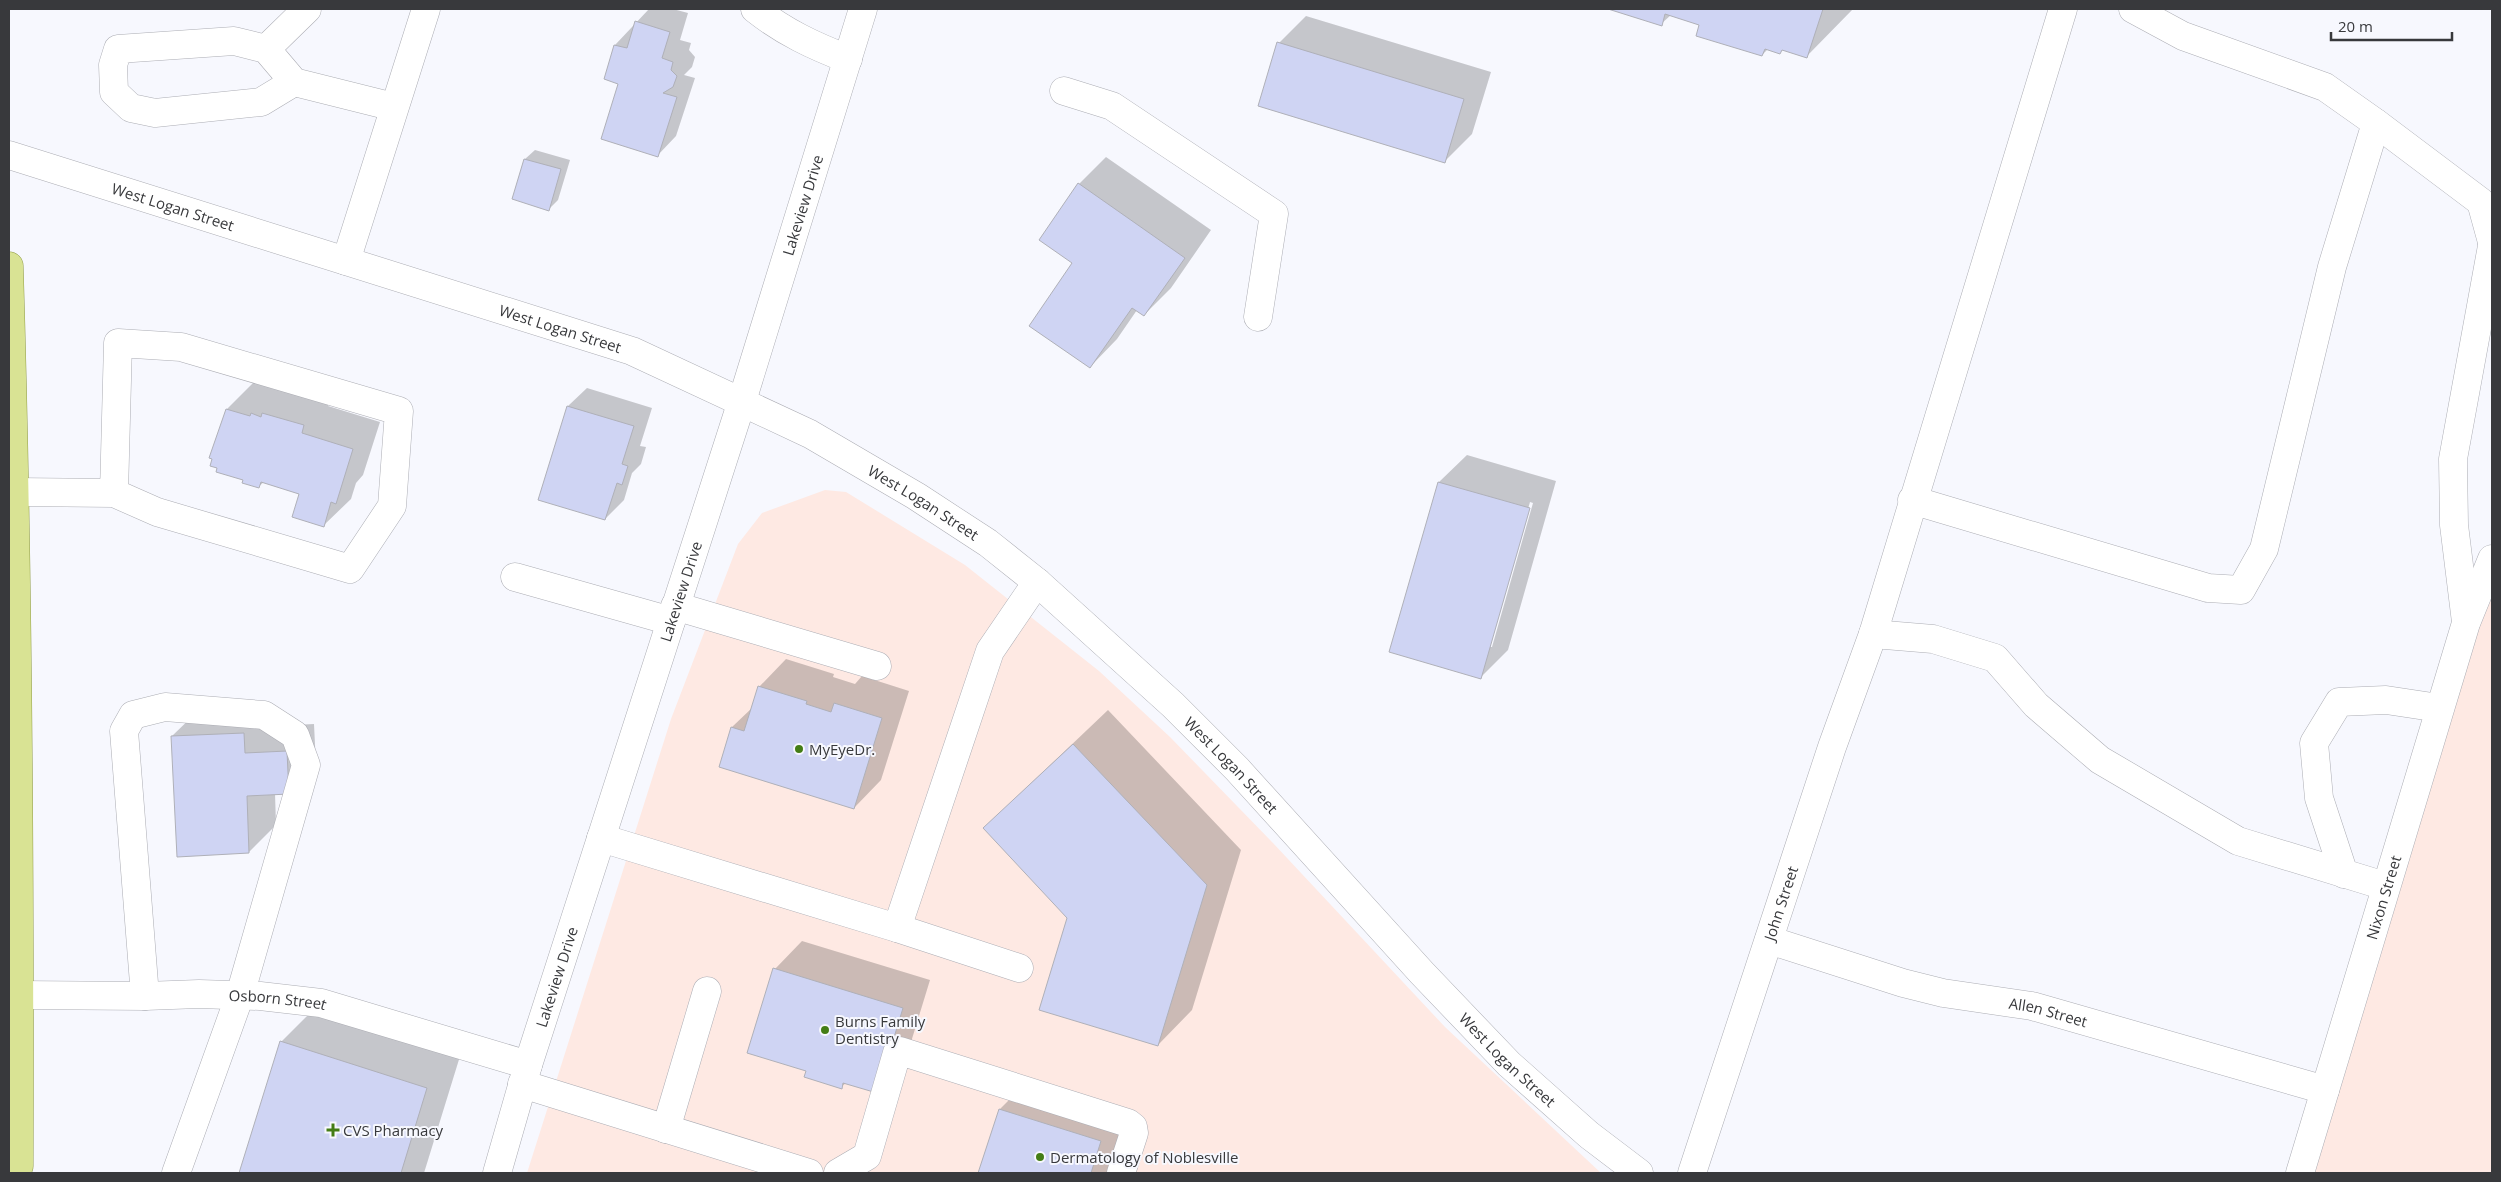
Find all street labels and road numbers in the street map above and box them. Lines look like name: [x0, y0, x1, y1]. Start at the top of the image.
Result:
street label: Lakeview Drive: [777, 152, 827, 258]
street label: West Logan Street: [109, 178, 237, 235]
street label: West Logan Street: [497, 300, 624, 357]
street label: West Logan Street: [864, 460, 983, 544]
street label: Lakeview Drive: [655, 539, 706, 644]
street label: West Logan Street: [1180, 712, 1283, 818]
street label: Nixon Street: [2361, 853, 2405, 942]
street label: John Street: [1758, 863, 1802, 945]
street label: Lakeview Drive: [531, 924, 582, 1030]
street label: Osborn Street: [228, 985, 329, 1014]
street label: Allen Street: [2008, 993, 2090, 1031]
street label: West Logan Street: [1455, 1008, 1560, 1111]

